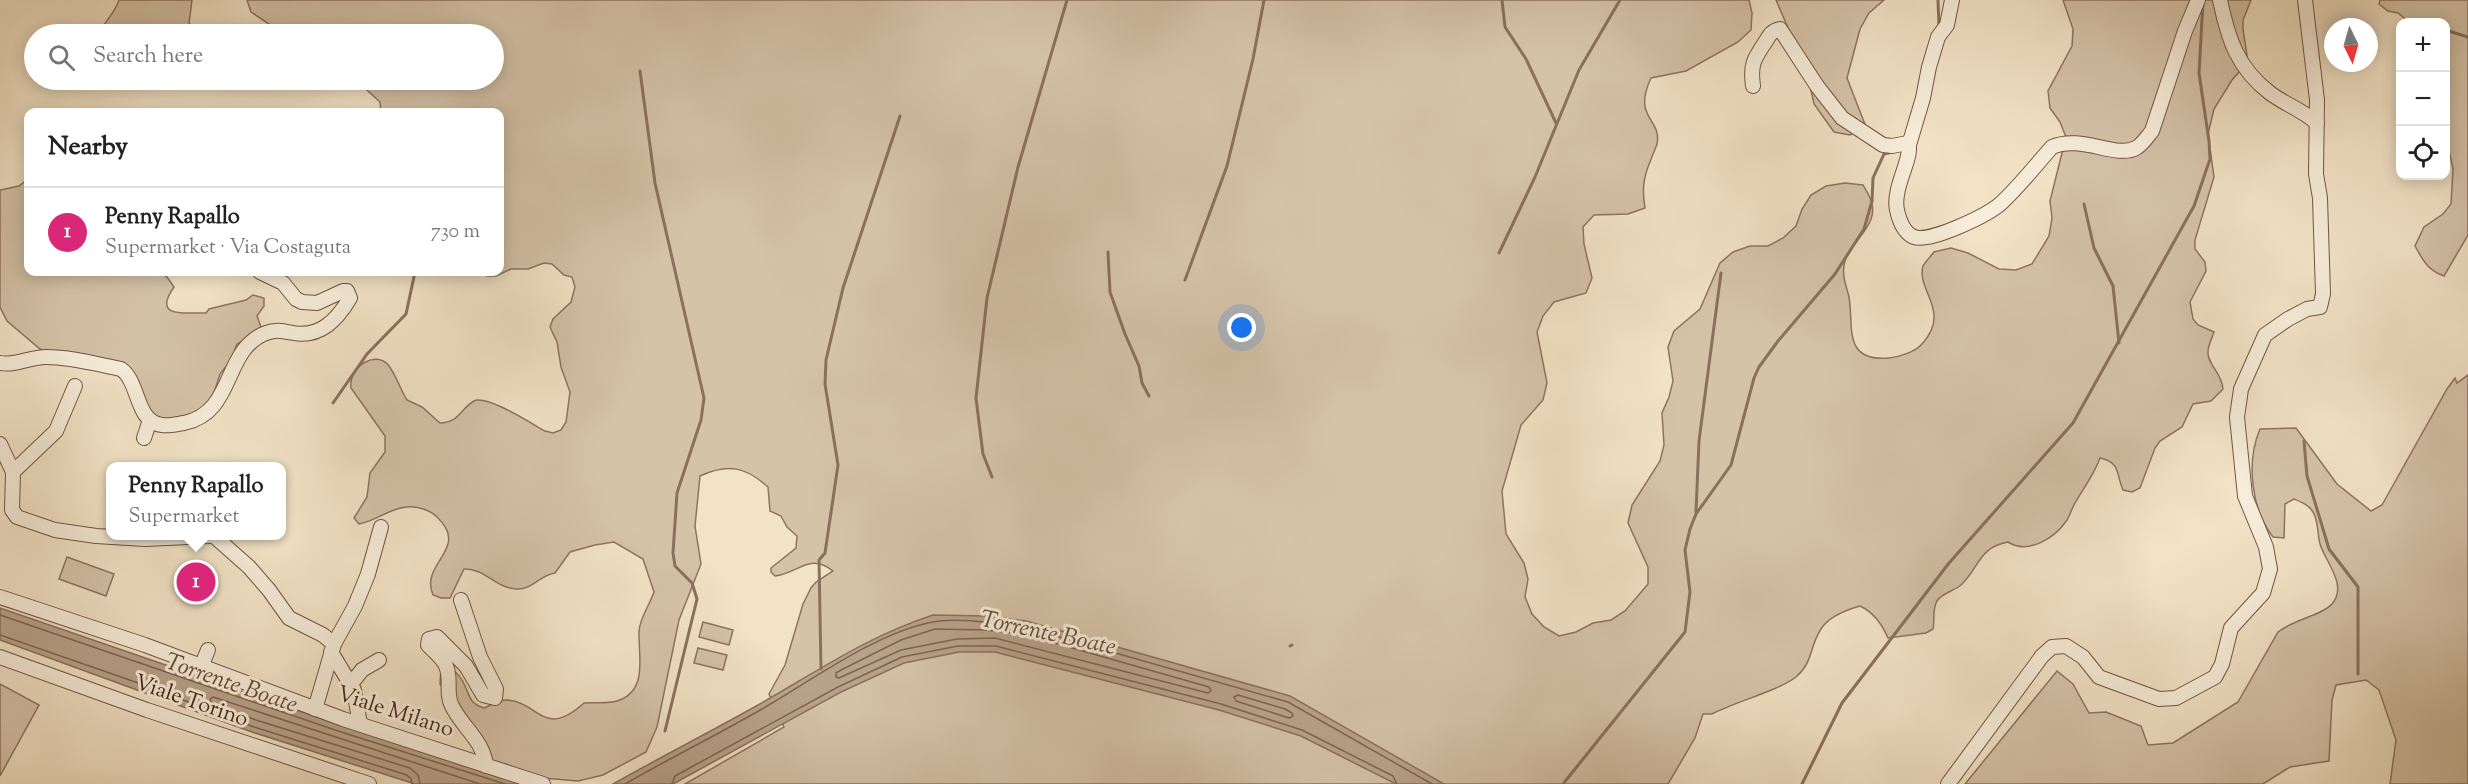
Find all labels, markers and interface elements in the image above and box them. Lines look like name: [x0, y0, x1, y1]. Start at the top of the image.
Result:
north arrow: [2324, 18, 2378, 72]
map controls: [2396, 18, 2450, 180]
button: +: [2396, 18, 2450, 72]
search box: [24, 24, 504, 90]
icon: search: [45, 41, 78, 74]
text: Search here: [93, 41, 203, 73]
button: −: [2396, 72, 2450, 126]
button: locate: [2396, 126, 2450, 180]
text: Nearby: [48, 129, 128, 166]
text: Penny Rapallo: [105, 202, 240, 234]
text: 1: [64, 218, 71, 247]
text: 730 m: [431, 218, 480, 247]
text: Supermarket · Via Costaguta: [105, 234, 351, 263]
your location: [1227, 313, 1256, 342]
popup: [106, 462, 286, 540]
text: Penny Rapallo: [129, 471, 263, 503]
text: Supermarket: [129, 503, 239, 532]
pin: 1: [176, 560, 216, 604]
water label: Torrente Boate: [977, 603, 1119, 665]
water label: Torrente Boate: [160, 645, 302, 723]
street label: Viale Torino: [130, 668, 252, 736]
street label: Viale Milano: [332, 679, 458, 747]

